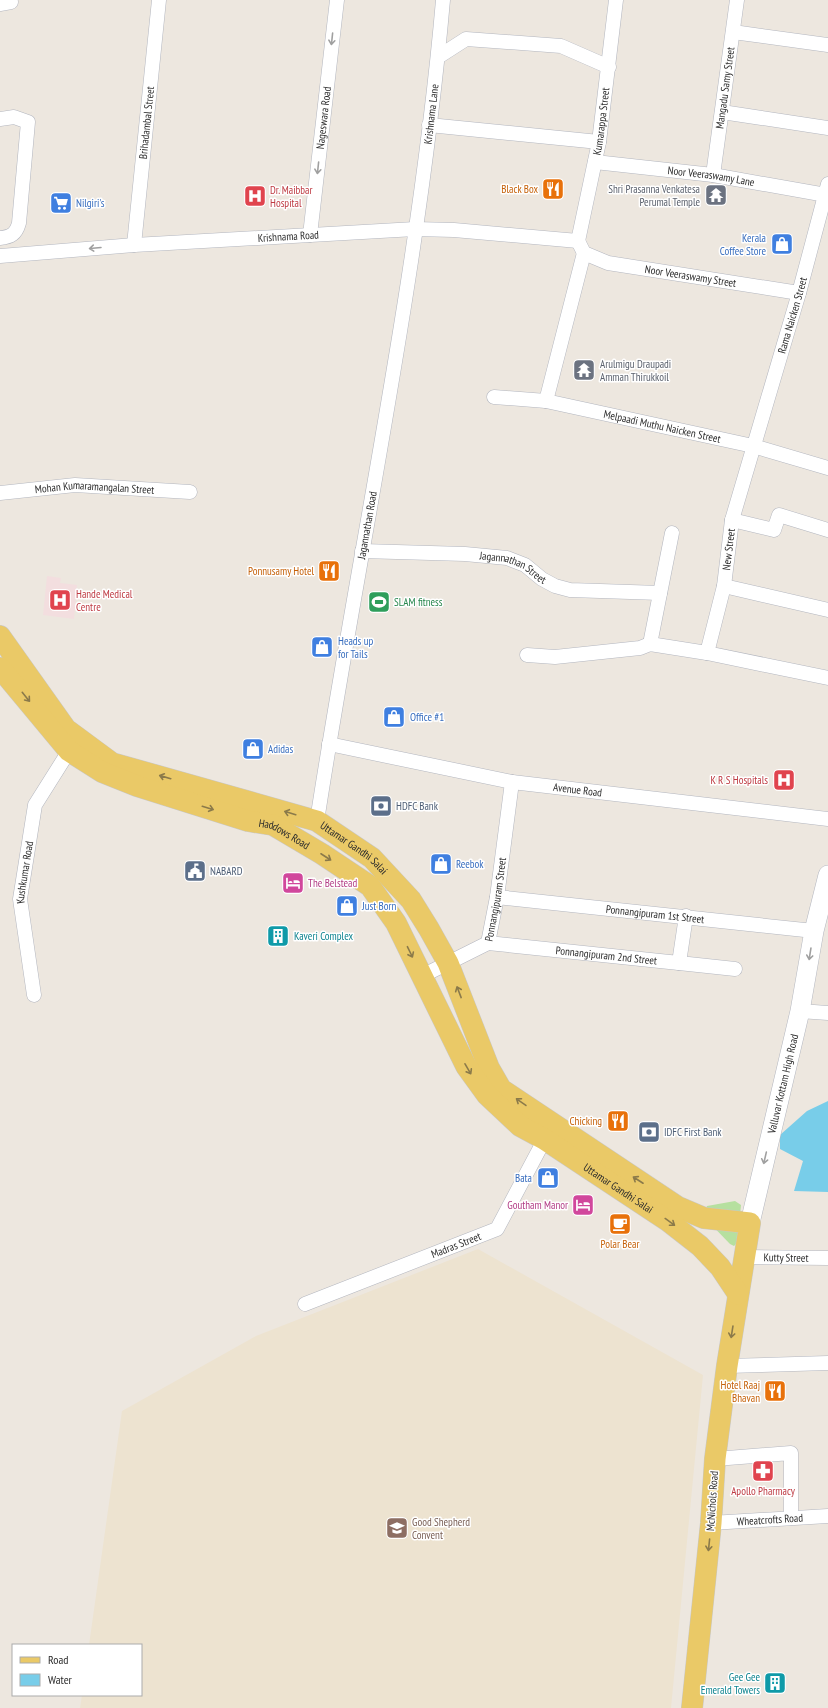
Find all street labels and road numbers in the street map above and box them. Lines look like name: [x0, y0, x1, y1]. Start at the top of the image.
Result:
street label: Mangadu Samy Street: [712, 46, 738, 130]
street label: Krishnama Lane: [420, 83, 442, 145]
street label: Brihadambal Street: [136, 86, 157, 160]
street label: Nageswara Road: [313, 86, 334, 150]
street label: Kumarappa Street: [589, 87, 612, 156]
street label: Noor Veeraswamy Lane: [667, 163, 756, 189]
street label: Krishnama Road: [257, 227, 319, 245]
street label: Noor Veeraswamy Street: [644, 262, 737, 290]
street label: Rama Naicken Street: [775, 276, 810, 355]
street label: Melpaadi Muthu Naicken Street: [602, 407, 722, 446]
street label: Mohan Kumaramangalan Street: [34, 478, 155, 497]
street label: Jagannathan Road: [354, 490, 380, 561]
street label: New Street: [719, 528, 738, 571]
street label: Jagannathan Street: [478, 548, 549, 587]
street label: Avenue Road: [552, 780, 603, 800]
street label: Haddows Road: [258, 816, 312, 852]
street label: Uttamar Gandhi Salai: [318, 818, 391, 877]
street label: Kushkumar Road: [13, 840, 36, 905]
street label: Ponnangipuram Street: [481, 857, 509, 943]
street label: Ponnangipuram 1st Street: [605, 902, 705, 926]
street label: Ponnangipuram 2nd Street: [555, 943, 658, 968]
street label: Valluvar Kottam High Road: [764, 1032, 801, 1136]
street label: Uttamar Gandhi Salai: [581, 1160, 656, 1216]
street label: Madras Street: [429, 1229, 483, 1261]
street label: Kutty Street: [763, 1250, 809, 1265]
street label: McNichols Road: [703, 1470, 721, 1531]
street label: Wheatcrofts Road: [736, 1510, 804, 1528]

